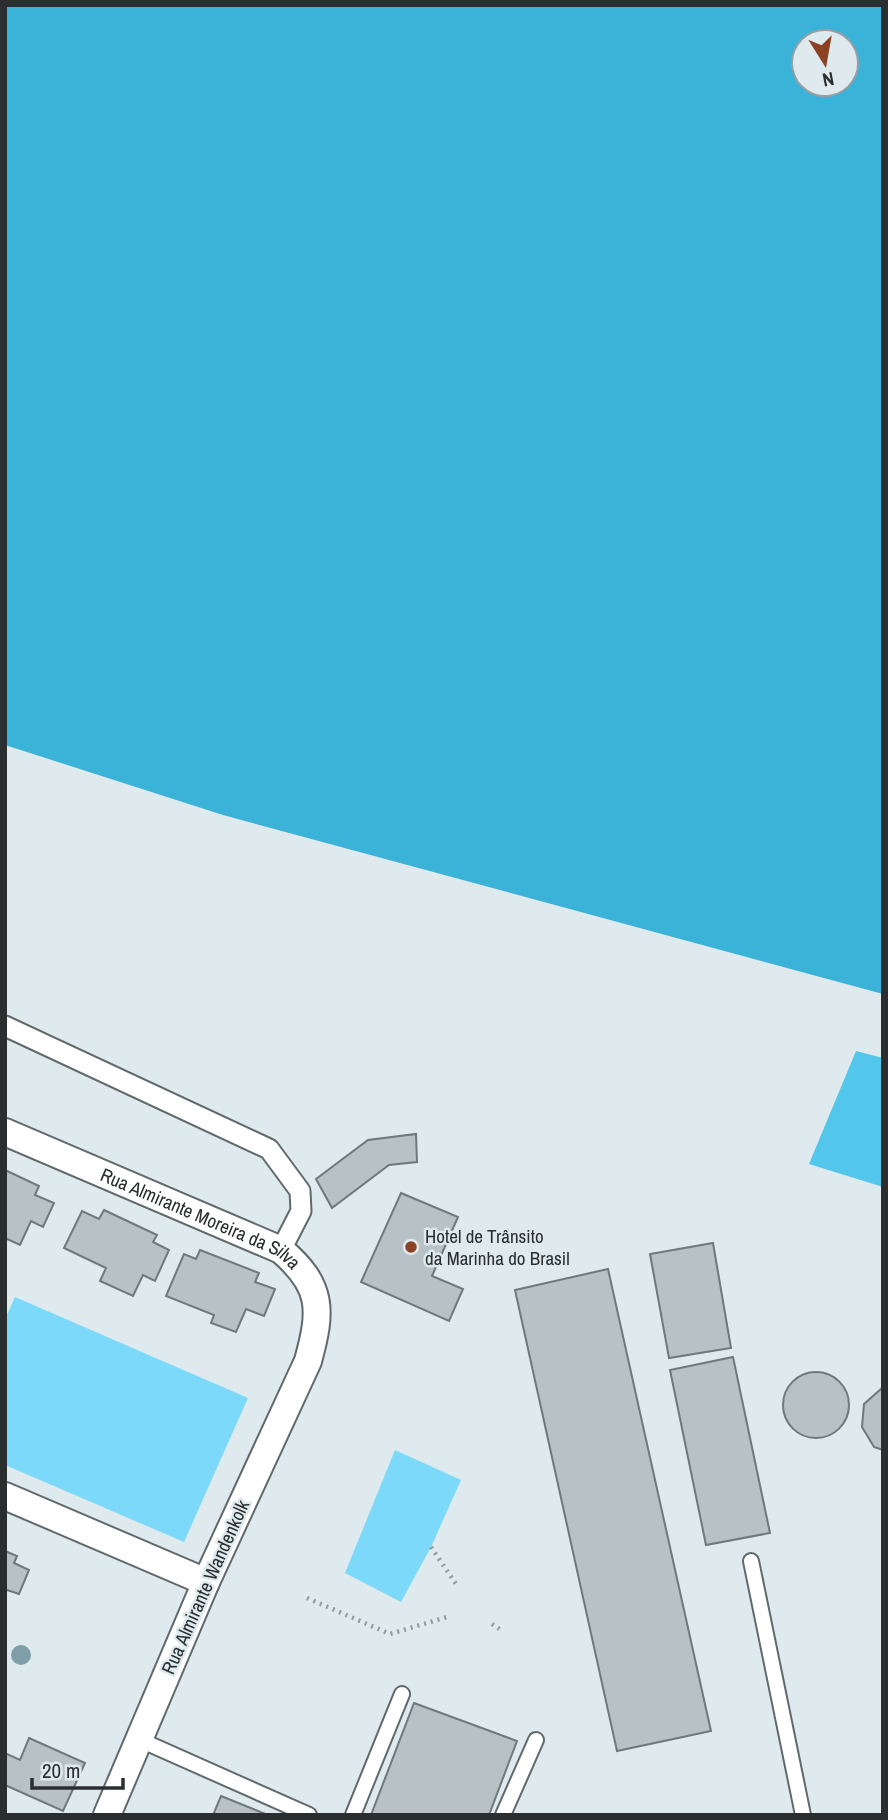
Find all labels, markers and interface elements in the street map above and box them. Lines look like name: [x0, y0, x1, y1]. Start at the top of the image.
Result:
north arrow: [790, 28, 860, 98]
text: N: [820, 66, 836, 94]
street label: Rua Almirante Moreira da Silva: [97, 1161, 307, 1275]
place label: Hotel de Trânsito da Marinha do Brasil: [425, 1223, 570, 1271]
marker: Hotel de Trânsito da Marinha do Brasil: [403, 1239, 419, 1255]
street label: Rua Almirante Wandenkolk: [155, 1496, 255, 1678]
scale bar: [32, 1746, 122, 1790]
text: 20 m: [42, 1756, 80, 1785]

